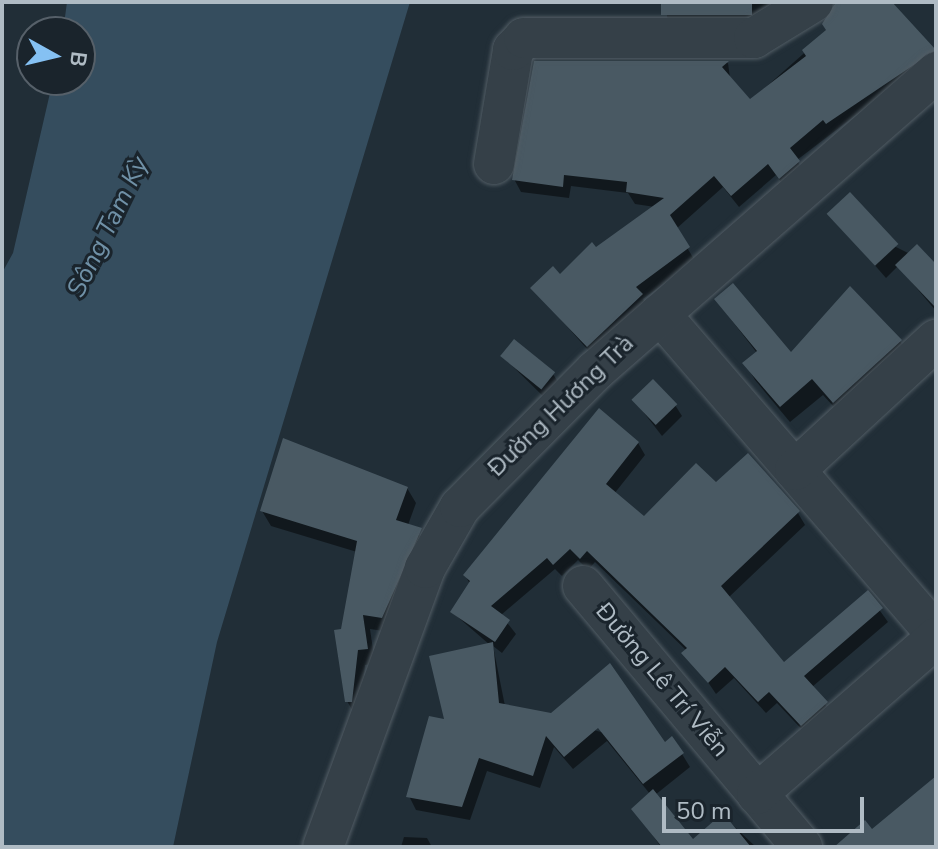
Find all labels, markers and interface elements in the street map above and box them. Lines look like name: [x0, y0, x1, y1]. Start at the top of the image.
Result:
north arrow: [16, 16, 96, 96]
text: B: [62, 49, 94, 69]
water label: Sông Tam Kỳ: [61, 152, 155, 302]
street label: Đường Hương Trà: [482, 329, 640, 483]
street label: Đường Lê Trí Viễn: [589, 597, 735, 763]
scale bar: [666, 781, 868, 831]
text: 50 m: [676, 795, 732, 827]

